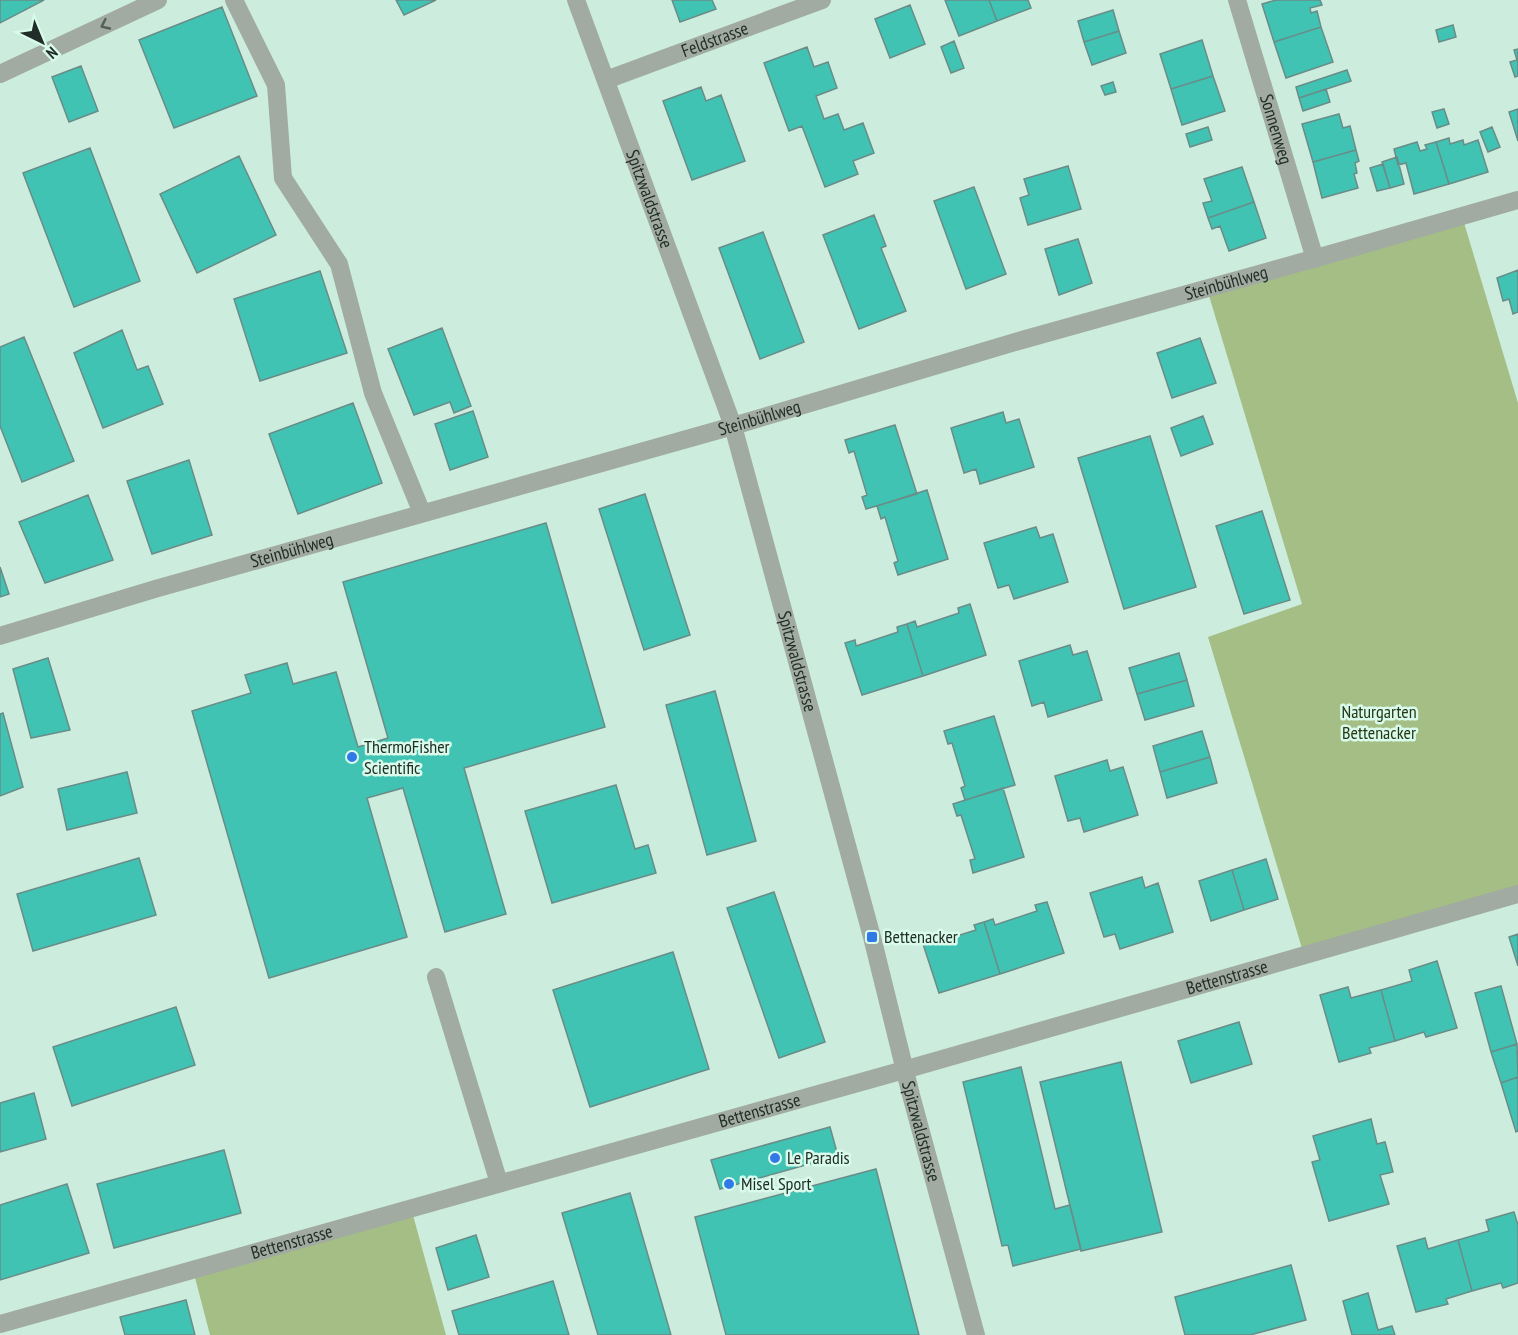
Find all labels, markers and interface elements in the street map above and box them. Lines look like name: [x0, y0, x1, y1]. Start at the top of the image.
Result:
north arrow: [12, 12, 72, 72]
street label: Feldstrasse: [678, 16, 751, 62]
one-way arrow: [100, 17, 111, 29]
text: N: [42, 43, 62, 63]
street label: Sonnenweg: [1255, 91, 1298, 167]
street label: Spitzwaldstrasse: [621, 146, 678, 251]
street label: Steinbühlweg: [1182, 260, 1270, 305]
street label: Steinbühlweg: [715, 395, 803, 441]
street label: Steinbühlweg: [247, 527, 336, 573]
street label: Spitzwaldstrasse: [773, 608, 822, 714]
park label: Naturgarten Bettenacker: [1341, 700, 1417, 744]
place label: ThermoFisher Scientific: [364, 735, 450, 779]
marker: ThermoFisher Scientific: [345, 750, 359, 764]
place label: Bettenacker: [884, 925, 958, 948]
marker: Bettenacker: [865, 930, 879, 944]
street label: Bettenstrasse: [1183, 954, 1270, 1000]
street label: Spitzwaldstrasse: [897, 1078, 946, 1184]
street label: Bettenstrasse: [716, 1088, 803, 1133]
place label: Le Paradis: [787, 1146, 850, 1169]
marker: Le Paradis: [768, 1151, 782, 1165]
place label: Misel Sport: [741, 1172, 812, 1195]
marker: Misel Sport: [722, 1177, 736, 1191]
street label: Bettenstrasse: [248, 1219, 335, 1264]

